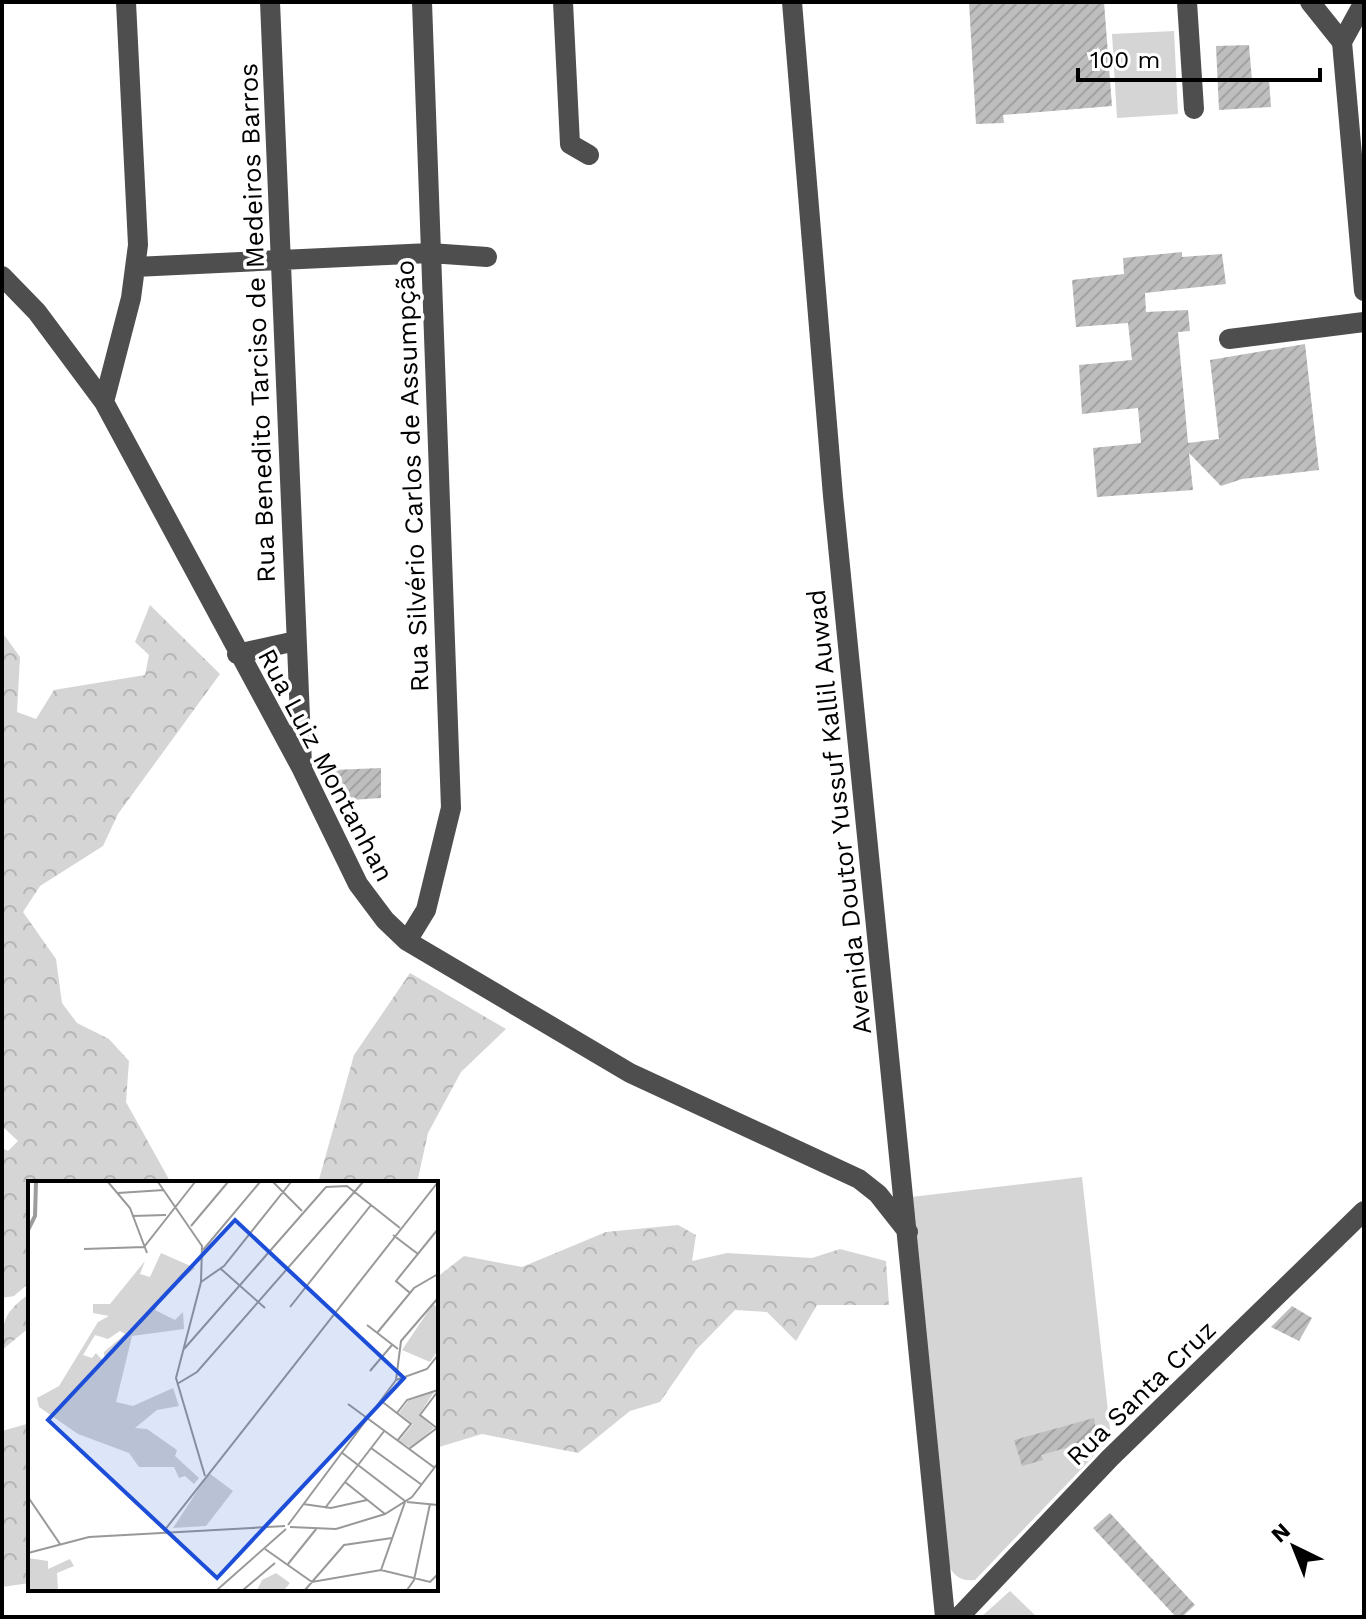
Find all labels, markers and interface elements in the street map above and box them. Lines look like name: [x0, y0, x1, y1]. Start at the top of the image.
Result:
scale bar: [1078, 32, 1320, 82]
text: 100 m: [1090, 46, 1160, 74]
street label: Rua Benedito Tarciso de Medeiros Barros: [233, 63, 281, 583]
street label: Rua Silvério Carlos de Assumpção: [389, 259, 435, 693]
street label: Avenida Doutor Yussuf Kallil Auwad: [801, 588, 877, 1036]
street label: Rua Luiz Montanhan: [252, 644, 400, 886]
inset map: [28, 1181, 438, 1591]
street label: Rua Santa Cruz: [1060, 1314, 1222, 1472]
north arrow: [1254, 1507, 1334, 1587]
text: N: [1266, 1518, 1295, 1547]

